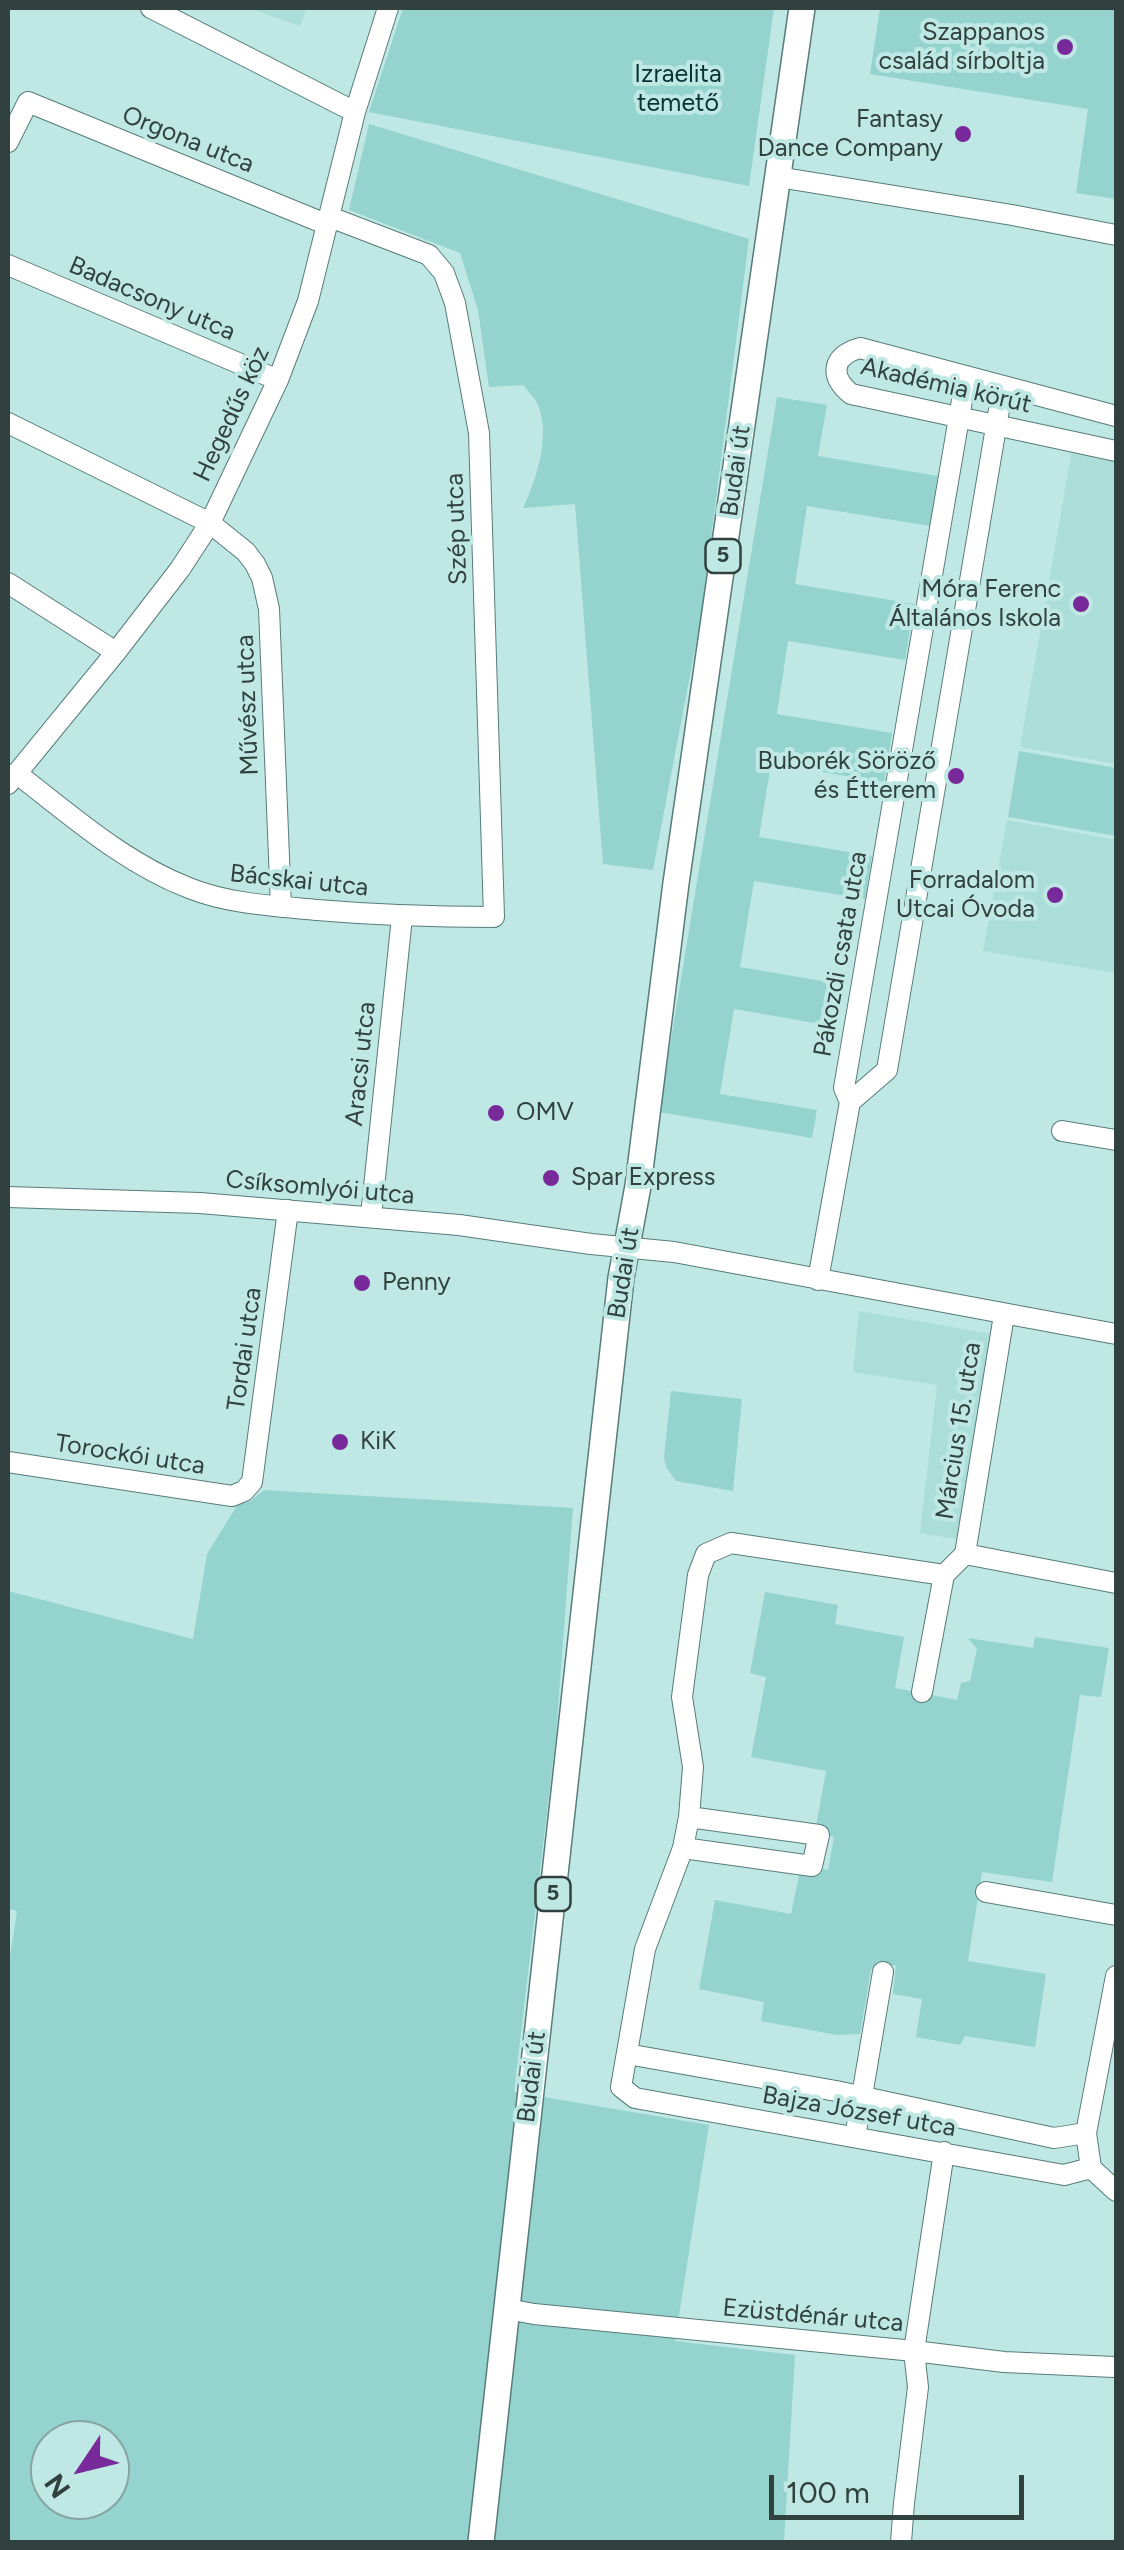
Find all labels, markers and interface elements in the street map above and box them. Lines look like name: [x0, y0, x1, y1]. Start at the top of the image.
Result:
place label: Szappanos család sírboltja: [879, 18, 1045, 77]
marker: Szappanos család sírboltja: [1054, 36, 1076, 58]
park label: Izraelita temető: [634, 60, 722, 119]
street label: Orgona utca: [118, 100, 258, 180]
place label: Fantasy Dance Company: [758, 105, 943, 164]
marker: Fantasy Dance Company: [952, 123, 974, 145]
street label: Badacsony utca: [64, 250, 240, 348]
street label: Hegedűs köz: [188, 342, 276, 486]
street label: Akadémia körút: [858, 352, 1034, 420]
street label: Budai út: [715, 423, 757, 519]
street label: Szép utca: [440, 473, 474, 585]
road number: 5: [706, 539, 740, 573]
place label: Móra Ferenc Általános Iskola: [889, 575, 1061, 634]
marker: Móra Ferenc Általános Iskola: [1070, 593, 1092, 615]
street label: Művész utca: [231, 634, 265, 776]
place label: Buborék Söröző és Étterem: [758, 747, 936, 806]
marker: Buborék Söröző és Étterem: [945, 765, 967, 787]
street label: Pákozdi csata utca: [808, 849, 874, 1059]
street label: Bácskai utca: [228, 859, 370, 903]
place label: Forradalom Utcai Óvoda: [896, 866, 1035, 925]
marker: Forradalom Utcai Óvoda: [1044, 884, 1066, 906]
street label: Aracsi utca: [340, 1000, 382, 1128]
place label: OMV: [516, 1098, 574, 1128]
marker: OMV: [485, 1102, 507, 1124]
place label: Spar Express: [571, 1163, 715, 1193]
street label: Csíksomlyói utca: [224, 1165, 416, 1211]
marker: Spar Express: [540, 1167, 562, 1189]
street label: Budai út: [602, 1225, 646, 1321]
place label: Penny: [382, 1268, 451, 1298]
marker: Penny: [351, 1272, 373, 1294]
street label: Tordai utca: [222, 1285, 268, 1413]
street label: Március 15. utca: [930, 1340, 988, 1522]
place label: KiK: [360, 1427, 396, 1457]
street label: Torockói utca: [53, 1428, 207, 1482]
marker: KiK: [329, 1431, 351, 1453]
road number: 5: [536, 1877, 570, 1911]
street label: Budai út: [512, 2030, 552, 2124]
street label: Bajza József utca: [760, 2080, 958, 2144]
street label: Ezüstdénár utca: [721, 2293, 905, 2339]
north arrow: [30, 2420, 130, 2520]
scale bar: [774, 2455, 1029, 2517]
text: N: [37, 2467, 77, 2505]
text: 100 m: [786, 2474, 870, 2511]

